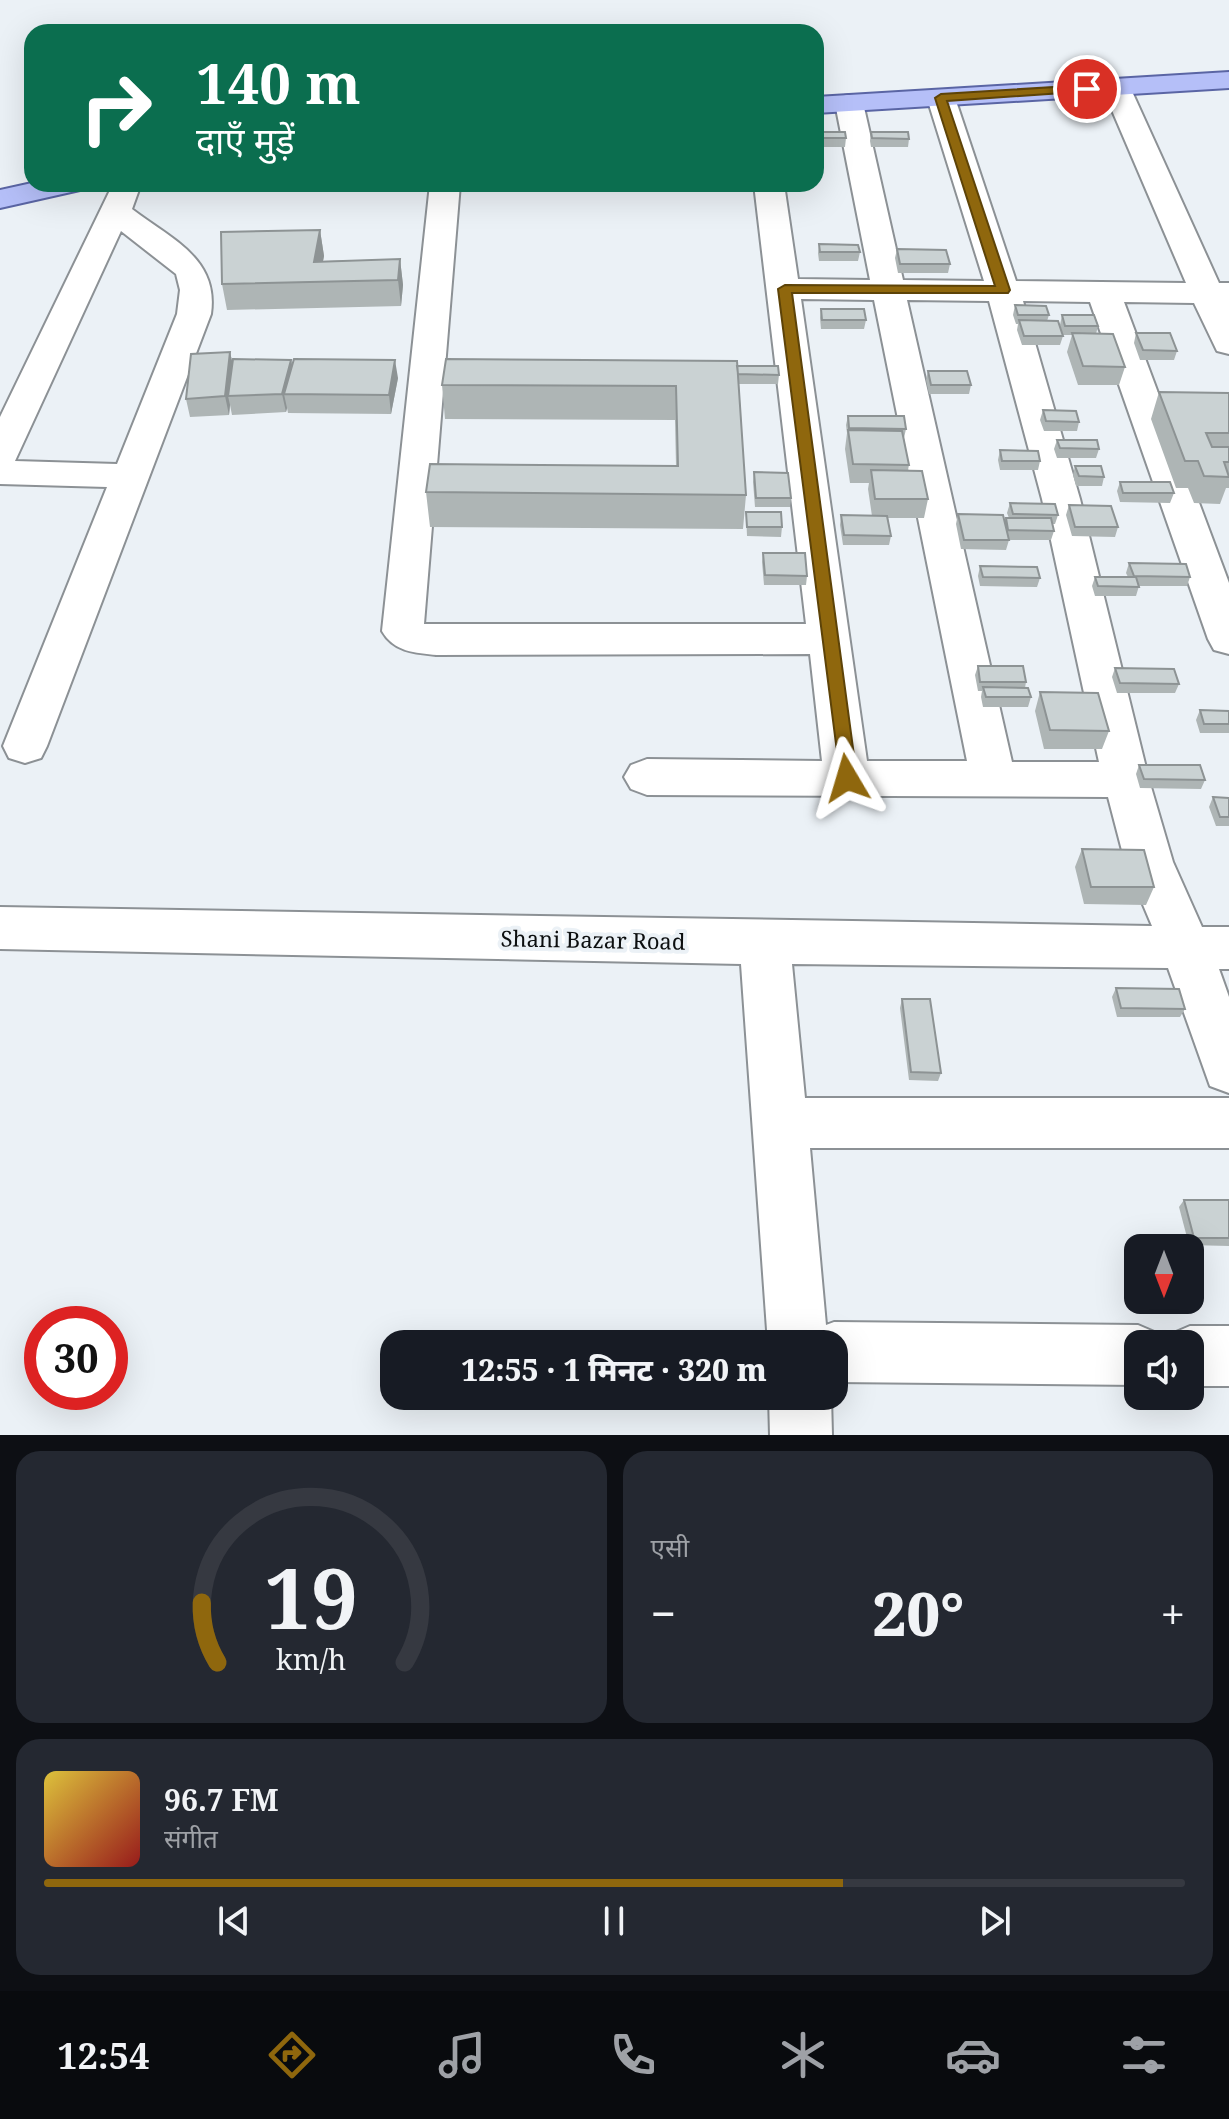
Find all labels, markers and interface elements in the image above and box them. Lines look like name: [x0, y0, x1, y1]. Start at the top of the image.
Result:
text: 140 m: [196, 44, 361, 120]
pin: [1053, 55, 1121, 123]
icon: right: [64, 56, 168, 160]
icon: arrive: [1065, 67, 1109, 111]
text: दाएँ मुड़ें: [196, 116, 295, 165]
position arrow: [805, 736, 889, 820]
street label: Shani Bazar Road: [500, 922, 686, 956]
north arrow: [1124, 1234, 1204, 1314]
map controls: [1124, 1234, 1204, 1410]
speed limit sign: 30: [24, 1306, 128, 1410]
button: sound: [1124, 1330, 1204, 1410]
text: 12:55 · 1 मिनट · 320 m: [461, 1349, 767, 1390]
text: एसी: [651, 1529, 689, 1565]
text: 19: [264, 1540, 358, 1653]
text: 20°: [872, 1572, 964, 1654]
text: −: [651, 1583, 676, 1643]
text: +: [1160, 1583, 1185, 1643]
text: km/h: [276, 1639, 346, 1678]
text: 96.7 FM: [164, 1779, 279, 1820]
text: संगीत: [164, 1820, 218, 1856]
icon: previous: [212, 1899, 256, 1943]
icon: pause: [592, 1899, 636, 1943]
icon: next: [973, 1899, 1017, 1943]
icon: directions: [264, 2027, 320, 2083]
icon: music: [434, 2027, 490, 2083]
icon: phone: [605, 2027, 661, 2083]
icon: climate: [775, 2027, 831, 2083]
icon: car: [945, 2027, 1001, 2083]
icon: filters: [1116, 2027, 1172, 2083]
text: 12:54: [57, 2031, 150, 2080]

